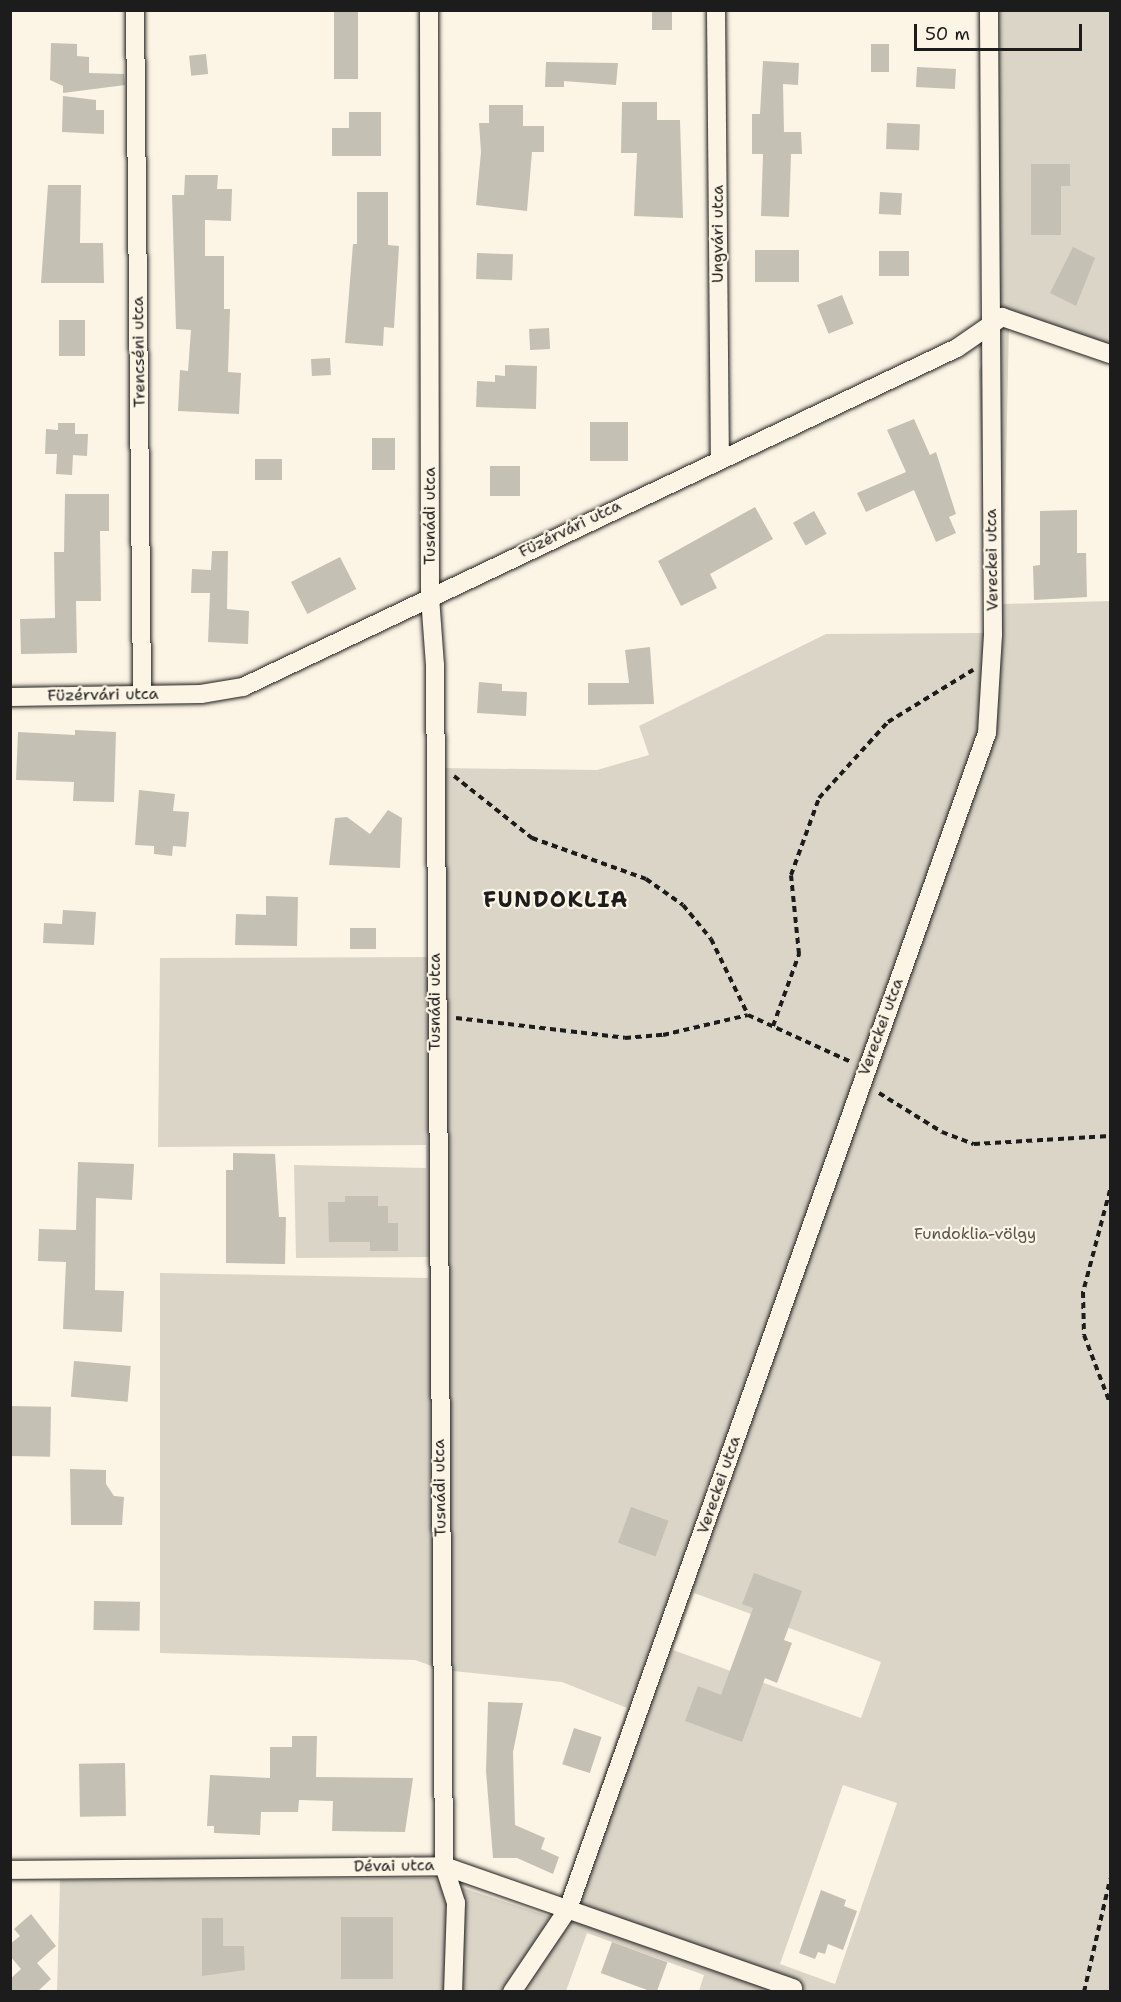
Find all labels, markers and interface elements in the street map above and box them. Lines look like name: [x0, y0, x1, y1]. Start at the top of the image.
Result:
scale bar: [917, 12, 1085, 50]
text: 50 m: [925, 22, 970, 46]
street label: Ungvári utca: [708, 185, 728, 283]
street label: Trencséni utca: [128, 296, 150, 408]
street label: Tusnádi utca: [420, 467, 440, 565]
street label: Füzérvári utca: [516, 496, 624, 562]
street label: Vereckei utca: [982, 509, 1002, 611]
street label: Füzérvári utca: [47, 684, 159, 706]
district label: FUNDOKLIA: [483, 887, 629, 913]
street label: Tusnádi utca: [425, 953, 445, 1051]
street label: Vereckei utca: [854, 976, 908, 1078]
park label: Fundoklia-völgy: [914, 1224, 1036, 1244]
street label: Vereckei utca: [693, 1433, 745, 1537]
street label: Tusnádi utca: [430, 1439, 450, 1537]
street label: Dévai utca: [354, 1856, 434, 1876]

